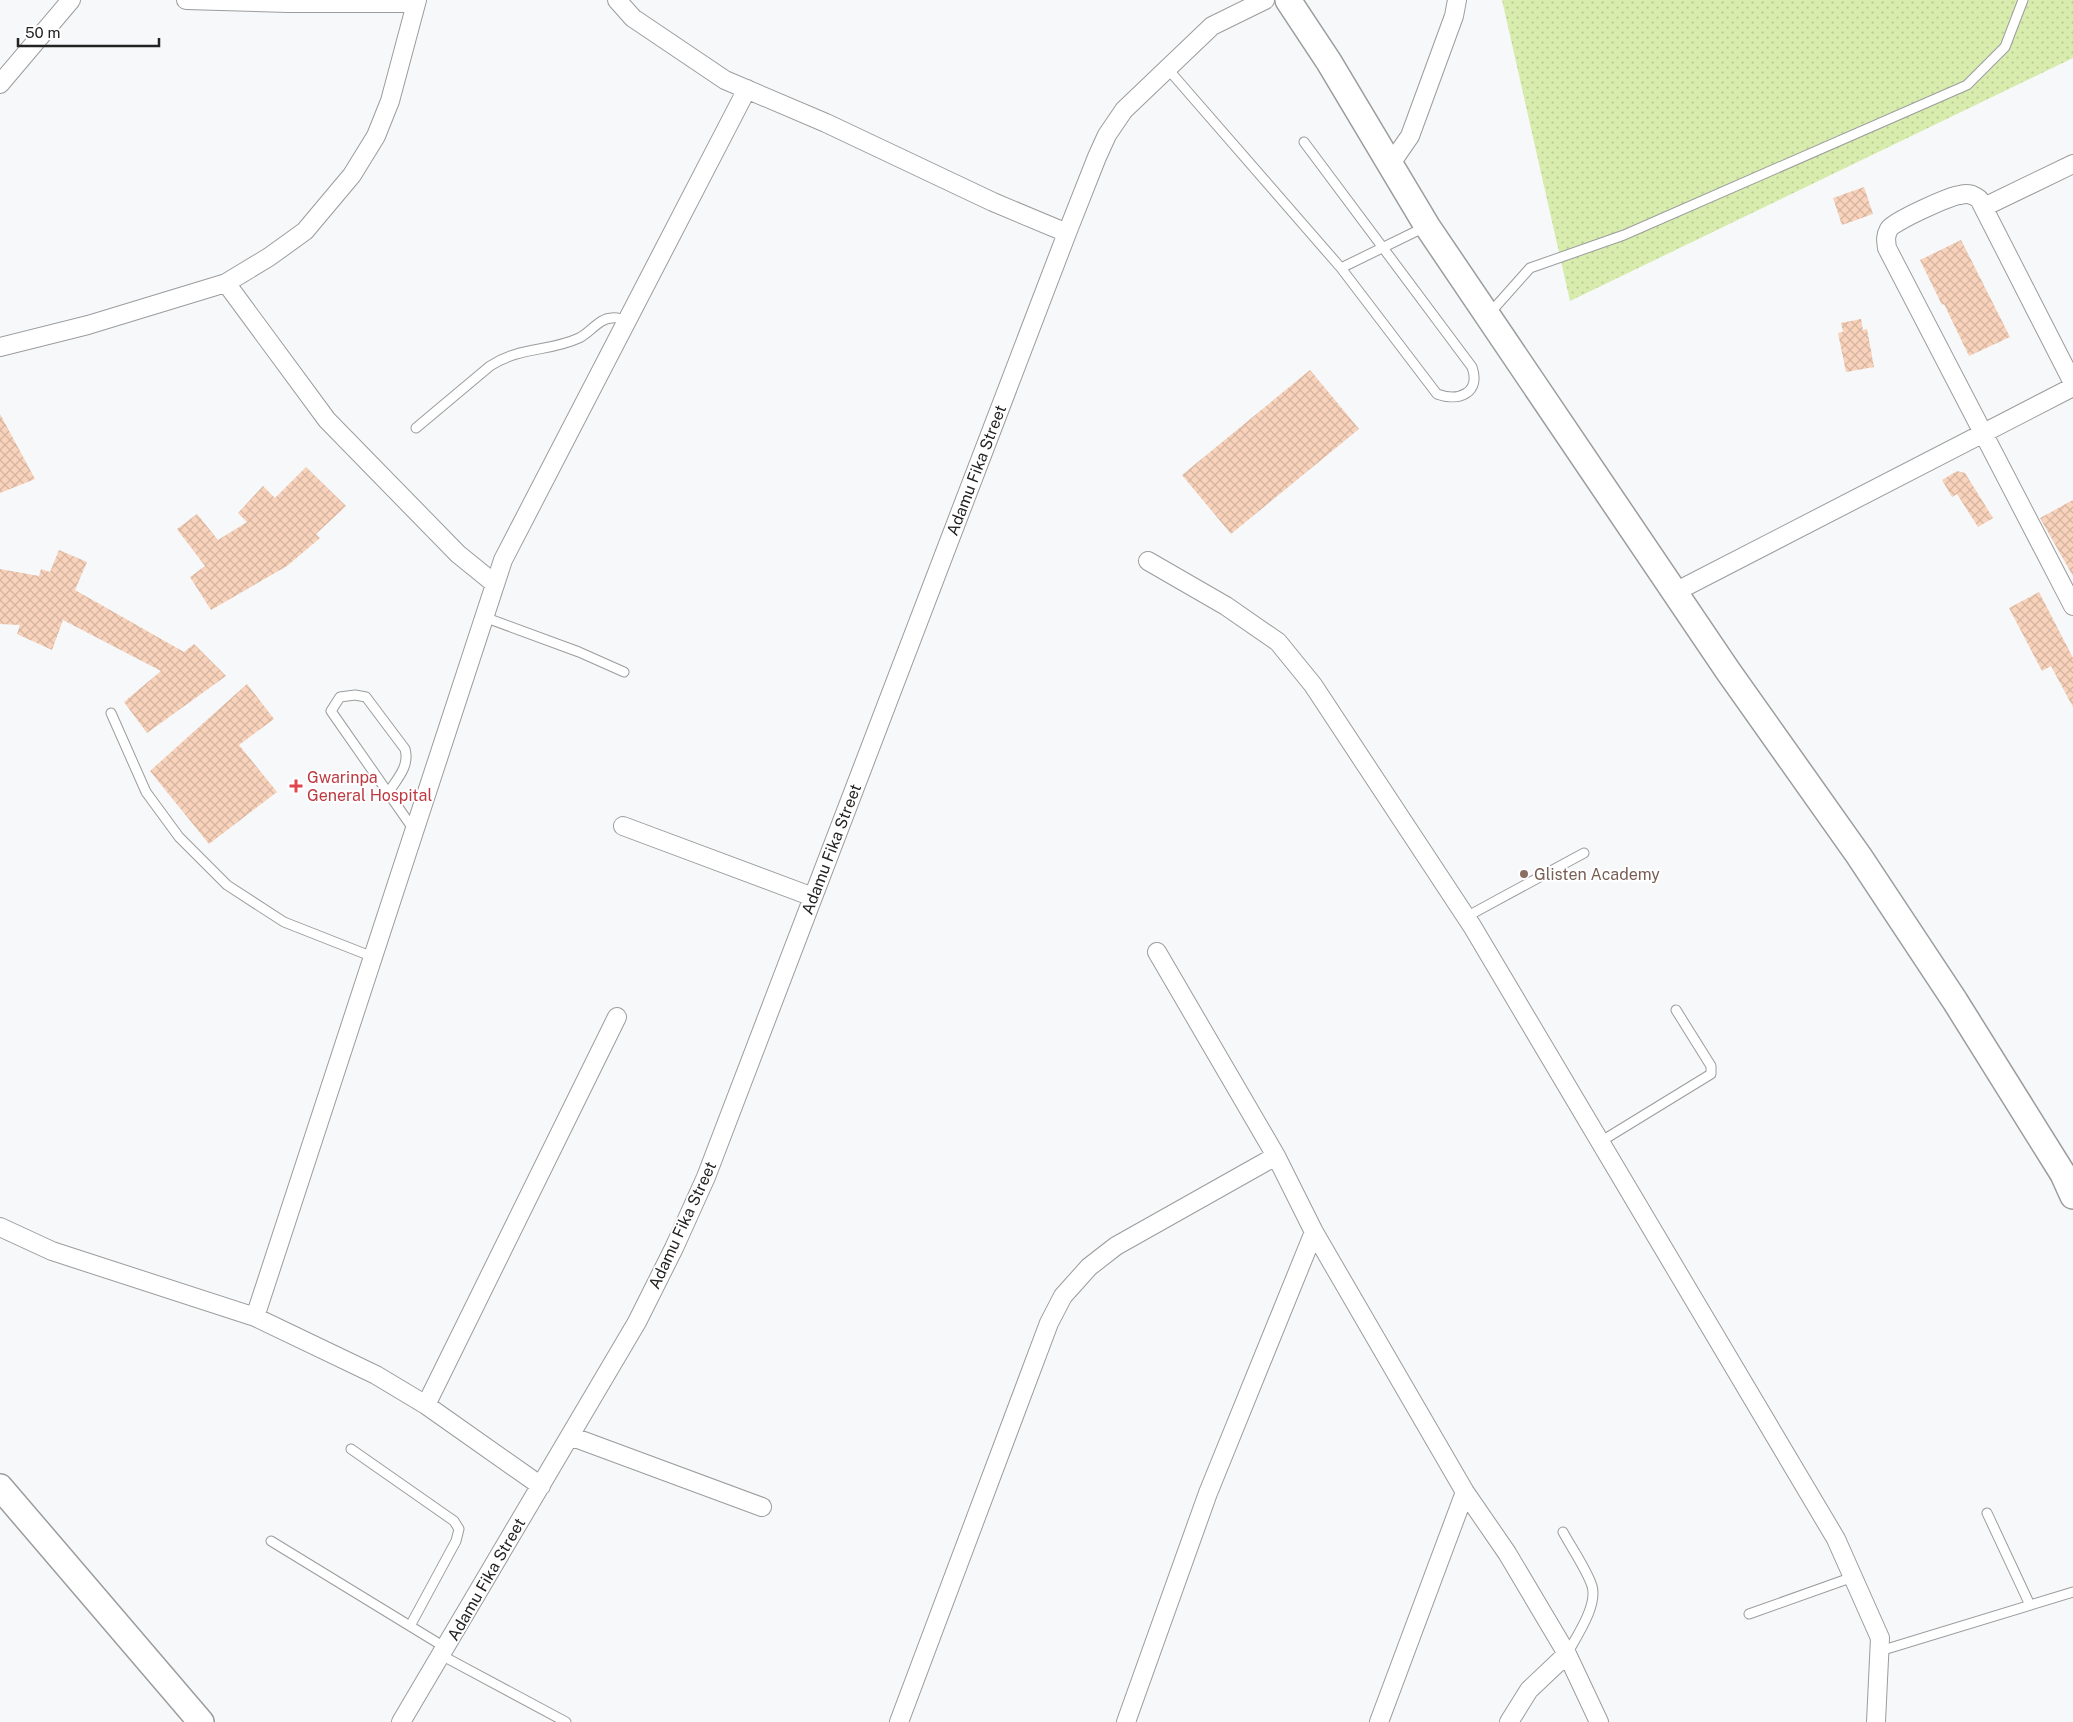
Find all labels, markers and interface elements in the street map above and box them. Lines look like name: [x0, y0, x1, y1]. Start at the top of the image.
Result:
scale bar: [18, 15, 159, 47]
text: 50 m: [25, 24, 60, 41]
street label: Adamu Fika Street: [943, 402, 1010, 538]
place label: Gwarinpa General Hospital: [307, 768, 432, 805]
marker: Gwarinpa General Hospital: [289, 779, 303, 793]
street label: Adamu Fika Street: [798, 781, 865, 917]
place label: Glisten Academy: [1534, 865, 1660, 884]
marker: Glisten Academy: [1518, 868, 1530, 880]
street label: Adamu Fika Street: [645, 1158, 720, 1292]
street label: Adamu Fika Street: [444, 1515, 529, 1644]

